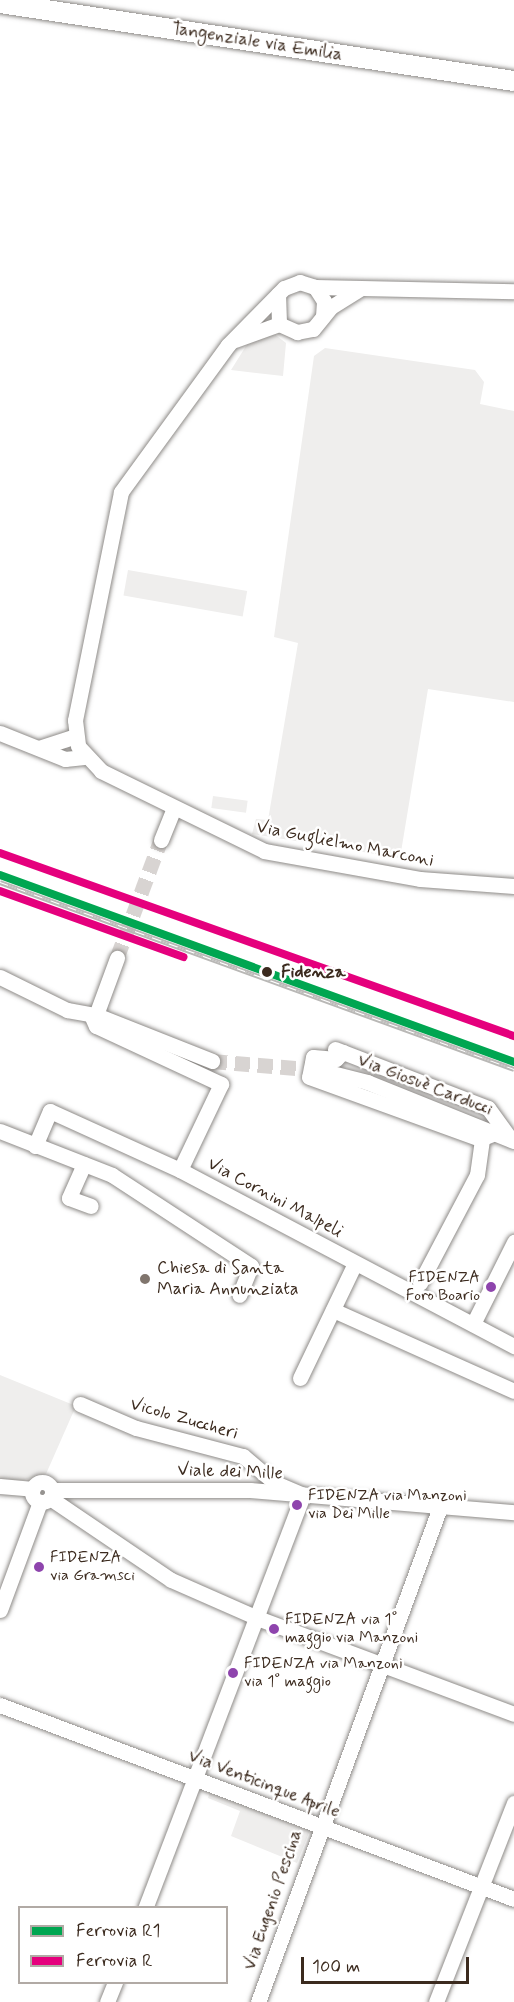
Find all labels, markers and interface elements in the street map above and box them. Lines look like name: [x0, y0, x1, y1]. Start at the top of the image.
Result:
street label: Tangenziale via Emilia: [172, 18, 342, 66]
street label: Via Guglielmo Marconi: [259, 817, 431, 871]
place label: Fidenza: [281, 961, 345, 983]
marker: Fidenza: [258, 963, 276, 981]
street label: Via Giosuè Carducci: [353, 1049, 497, 1121]
street label: Via Cornini Malpeli: [204, 1154, 346, 1242]
place label: Chiesa di Santa Maria Annunziata: [157, 1258, 299, 1300]
place label: FIDENZA Foro Boario: [406, 1268, 480, 1306]
marker: Chiesa di Santa Maria Annunziata: [138, 1272, 152, 1286]
marker: FIDENZA Foro Boario: [485, 1281, 497, 1293]
street label: Vicolo Zuccheri: [128, 1393, 240, 1445]
street label: Viale dei Mille: [177, 1459, 283, 1485]
place label: FIDENZA via Manzoni via Dei Mille: [308, 1486, 465, 1524]
marker: FIDENZA via Manzoni via Dei Mille: [291, 1499, 303, 1511]
place label: FIDENZA via Gramsci: [50, 1548, 134, 1586]
marker: FIDENZA via Gramsci: [33, 1561, 45, 1573]
place label: FIDENZA via 1° maggio via Manzoni: [285, 1610, 417, 1648]
marker: FIDENZA via 1° maggio via Manzoni: [268, 1623, 280, 1635]
place label: FIDENZA via Manzoni via 1° maggio: [244, 1654, 401, 1692]
marker: FIDENZA via Manzoni via 1° maggio: [227, 1667, 239, 1679]
street label: Via Venticinque Aprile: [185, 1745, 343, 1823]
street label: Via Eugenio Pescina: [239, 1827, 307, 1973]
legend: [18, 1906, 228, 1984]
text: Ferrovia R1: [76, 1919, 161, 1943]
scale bar: [304, 1945, 472, 1983]
text: Ferrovia R: [76, 1949, 153, 1973]
text: 100 m: [312, 1955, 360, 1979]

